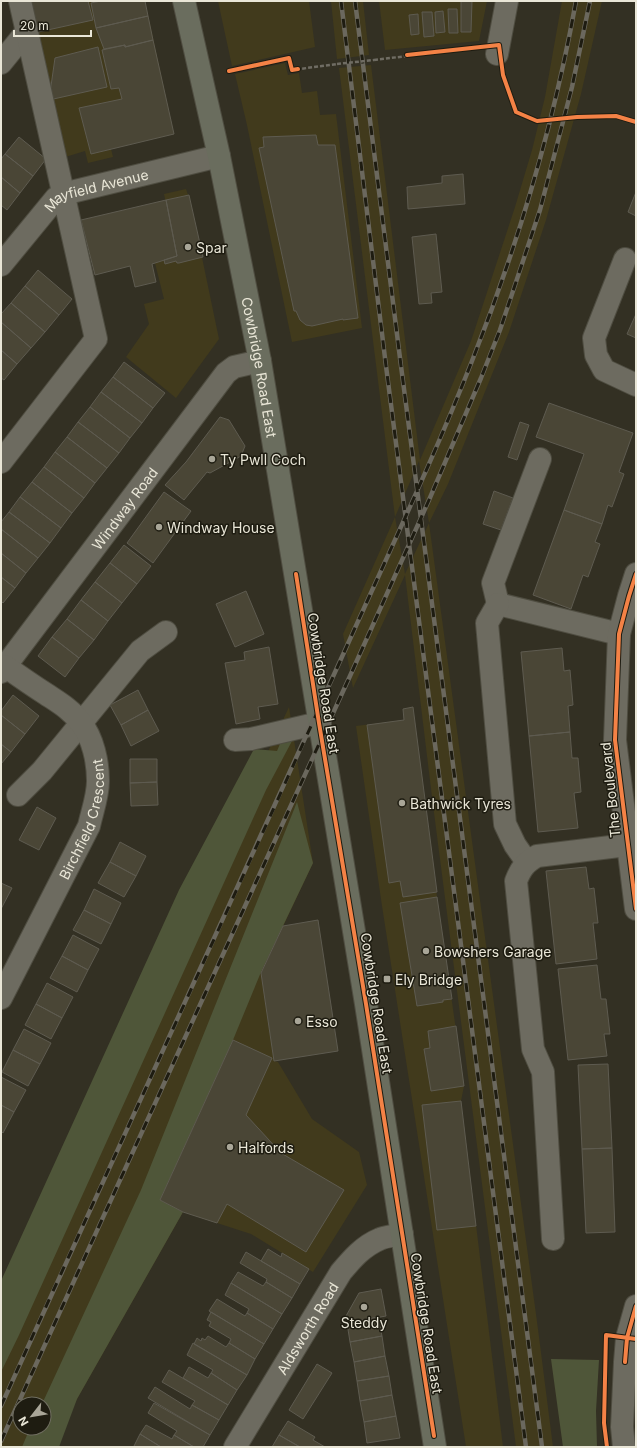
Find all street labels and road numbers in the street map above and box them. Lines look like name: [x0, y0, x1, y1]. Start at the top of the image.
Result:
street label: Mayfield Avenue: [40, 165, 150, 215]
street label: Cowbridge Road East: [239, 295, 281, 439]
street label: Windway Road: [88, 464, 161, 553]
street label: Cowbridge Road East: [304, 611, 344, 755]
street label: The Boulevard: [597, 741, 623, 839]
street label: Birchfield Crescent: [55, 757, 107, 882]
street label: Cowbridge Road East: [357, 931, 397, 1075]
street label: Cowbridge Road East: [407, 1251, 447, 1395]
street label: Aldsworth Road: [273, 1279, 341, 1377]

